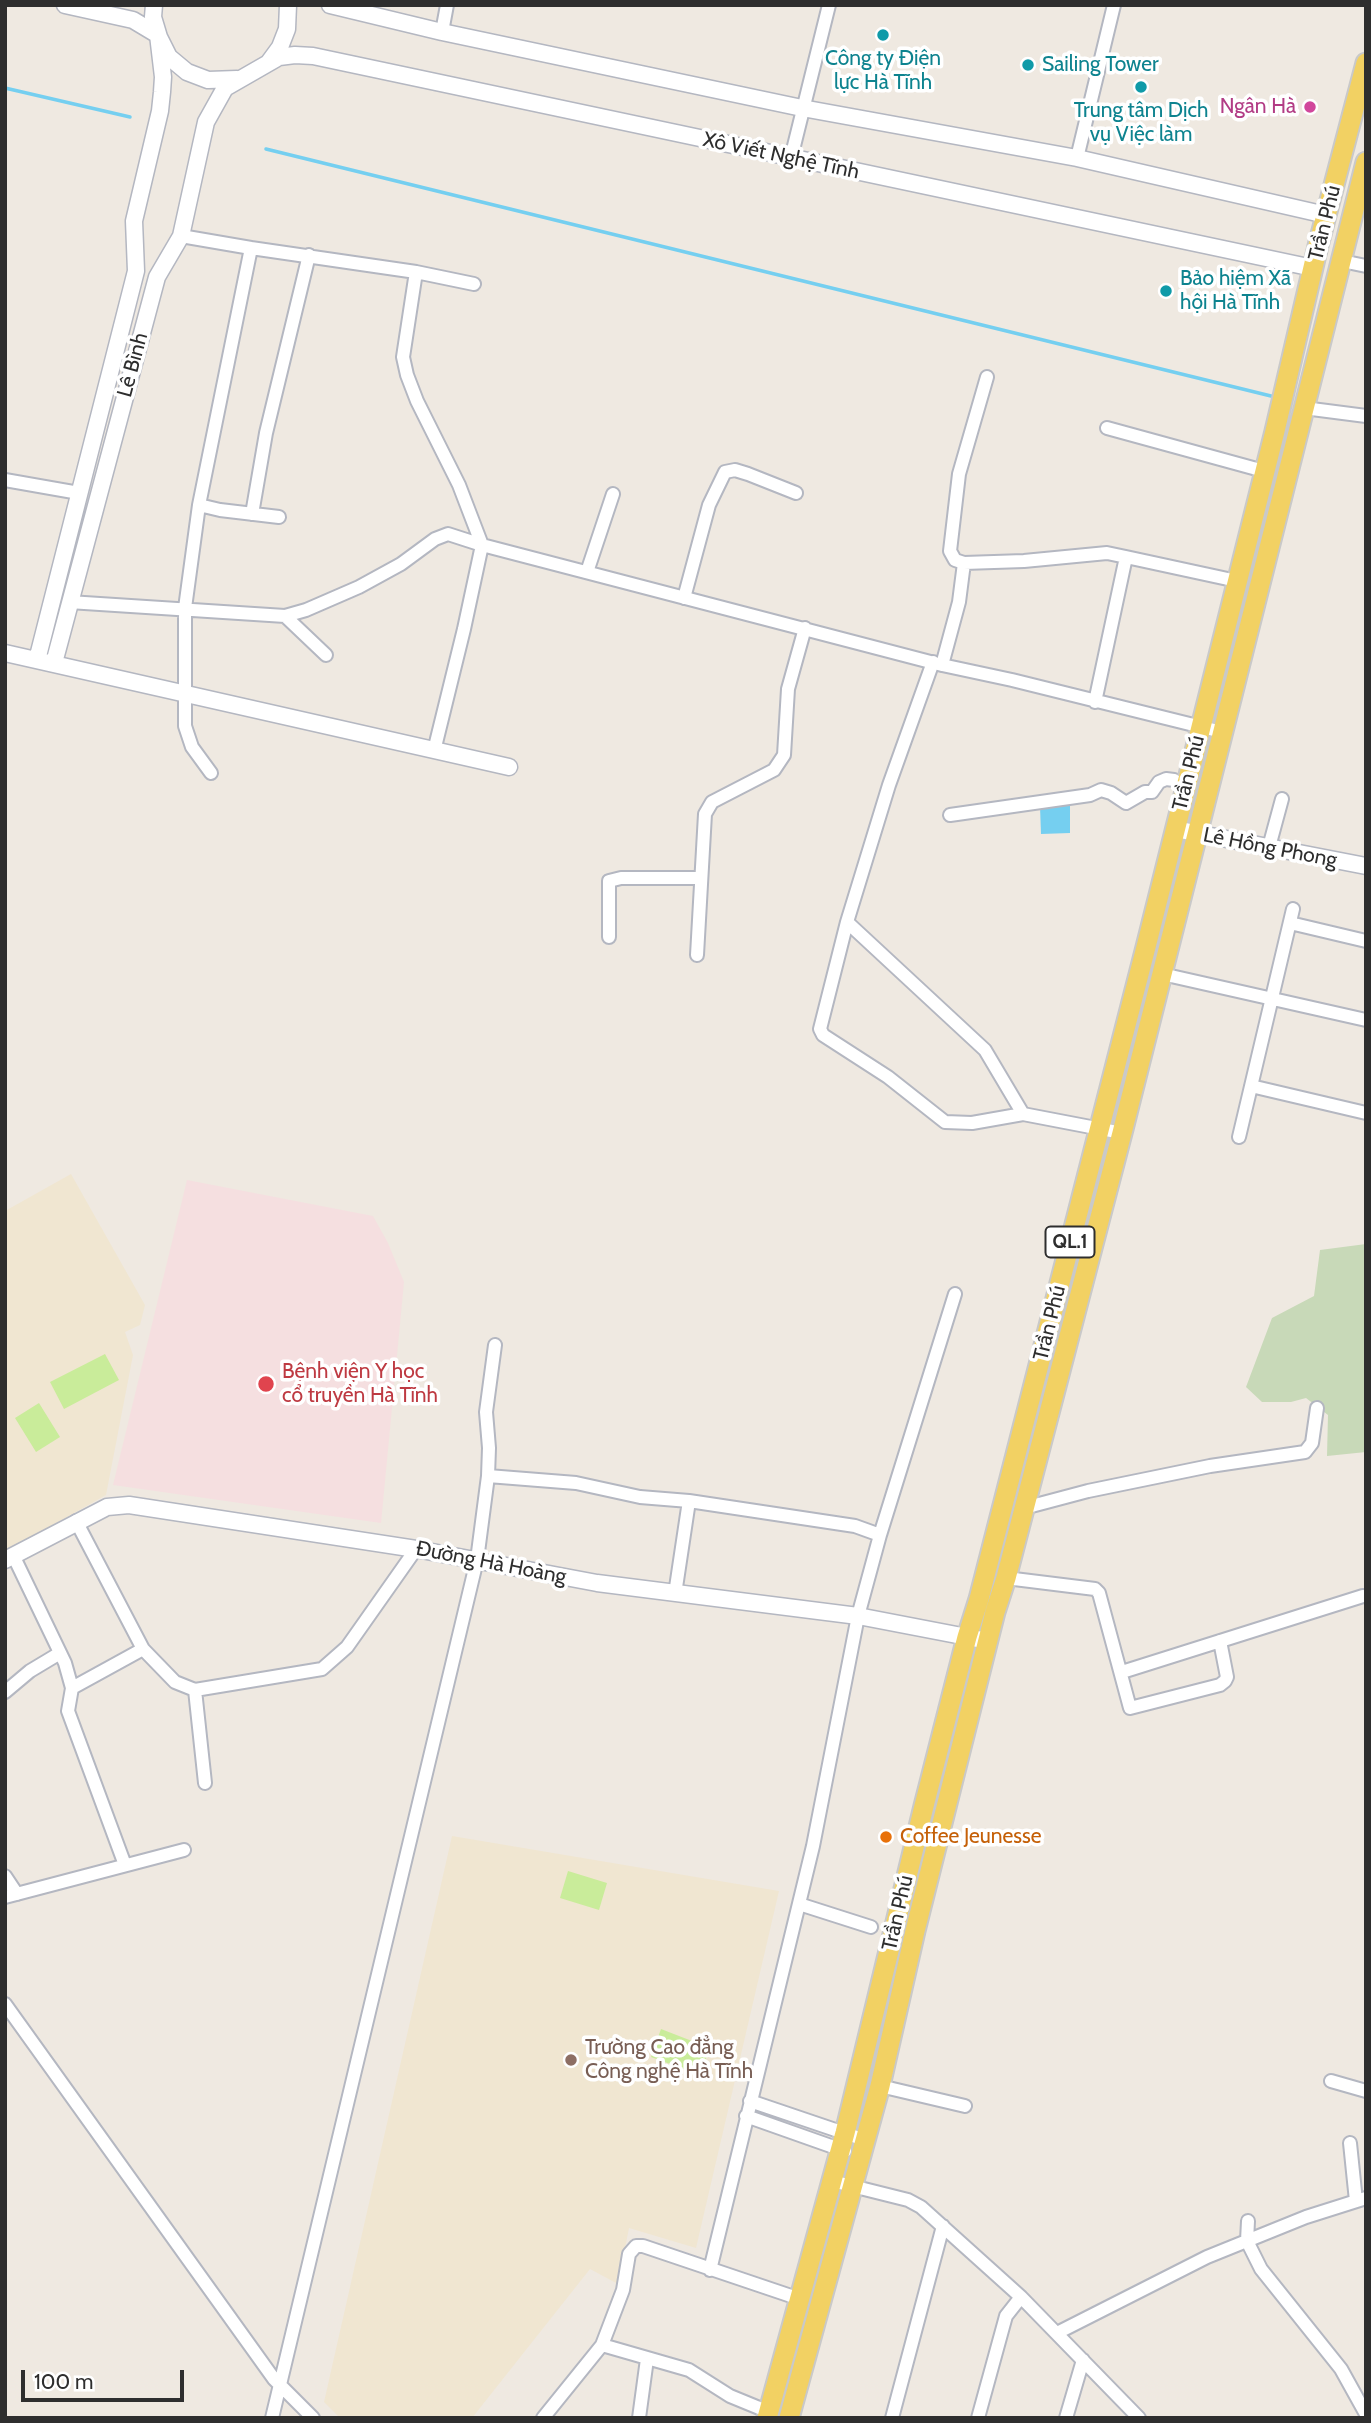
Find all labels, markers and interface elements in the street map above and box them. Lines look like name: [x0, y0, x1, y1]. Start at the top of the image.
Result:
marker: Công ty Điện lực Hà Tĩnh: [875, 27, 891, 43]
place label: Công ty Điện lực Hà Tĩnh: [825, 46, 941, 96]
place label: Sailing Tower: [1042, 52, 1159, 78]
marker: Sailing Tower: [1020, 57, 1036, 73]
marker: Trung tâm Dịch vụ Việc làm: [1133, 79, 1149, 95]
place label: Ngân Hà: [1220, 94, 1296, 120]
place label: Trung tâm Dịch vụ Việc làm: [1074, 98, 1208, 148]
marker: Ngân Hà: [1302, 99, 1318, 115]
street label: Xô Viết Nghệ Tĩnh: [701, 127, 861, 185]
street label: Trần Phú: [1304, 183, 1346, 263]
place label: Bảo hiệm Xã hội Hà Tĩnh: [1180, 266, 1291, 316]
marker: Bảo hiệm Xã hội Hà Tĩnh: [1158, 283, 1174, 299]
street label: Lê Bình: [112, 330, 154, 400]
street label: Trần Phú: [1168, 733, 1210, 813]
street label: Lê Hồng Phong: [1201, 823, 1339, 873]
road number: QL.1: [1046, 1226, 1094, 1258]
street label: Trần Phú: [1029, 1283, 1071, 1363]
place label: Bệnh viện Y học cổ truyền Hà Tĩnh: [282, 1359, 438, 1409]
marker: Bệnh viện Y học cổ truyền Hà Tĩnh: [256, 1374, 276, 1394]
street label: Đường Hà Hoàng: [414, 1536, 568, 1590]
place label: Coffee Jeunesse: [900, 1824, 1041, 1850]
marker: Coffee Jeunesse: [878, 1829, 894, 1845]
street label: Trần Phú: [877, 1873, 919, 1953]
place label: Trường Cao đẳng Công nghệ Hà Tĩnh: [585, 2035, 753, 2085]
marker: Trường Cao đẳng Công nghệ Hà Tĩnh: [563, 2052, 579, 2068]
scale bar: [24, 2356, 187, 2400]
text: 100 m: [34, 2369, 93, 2394]

